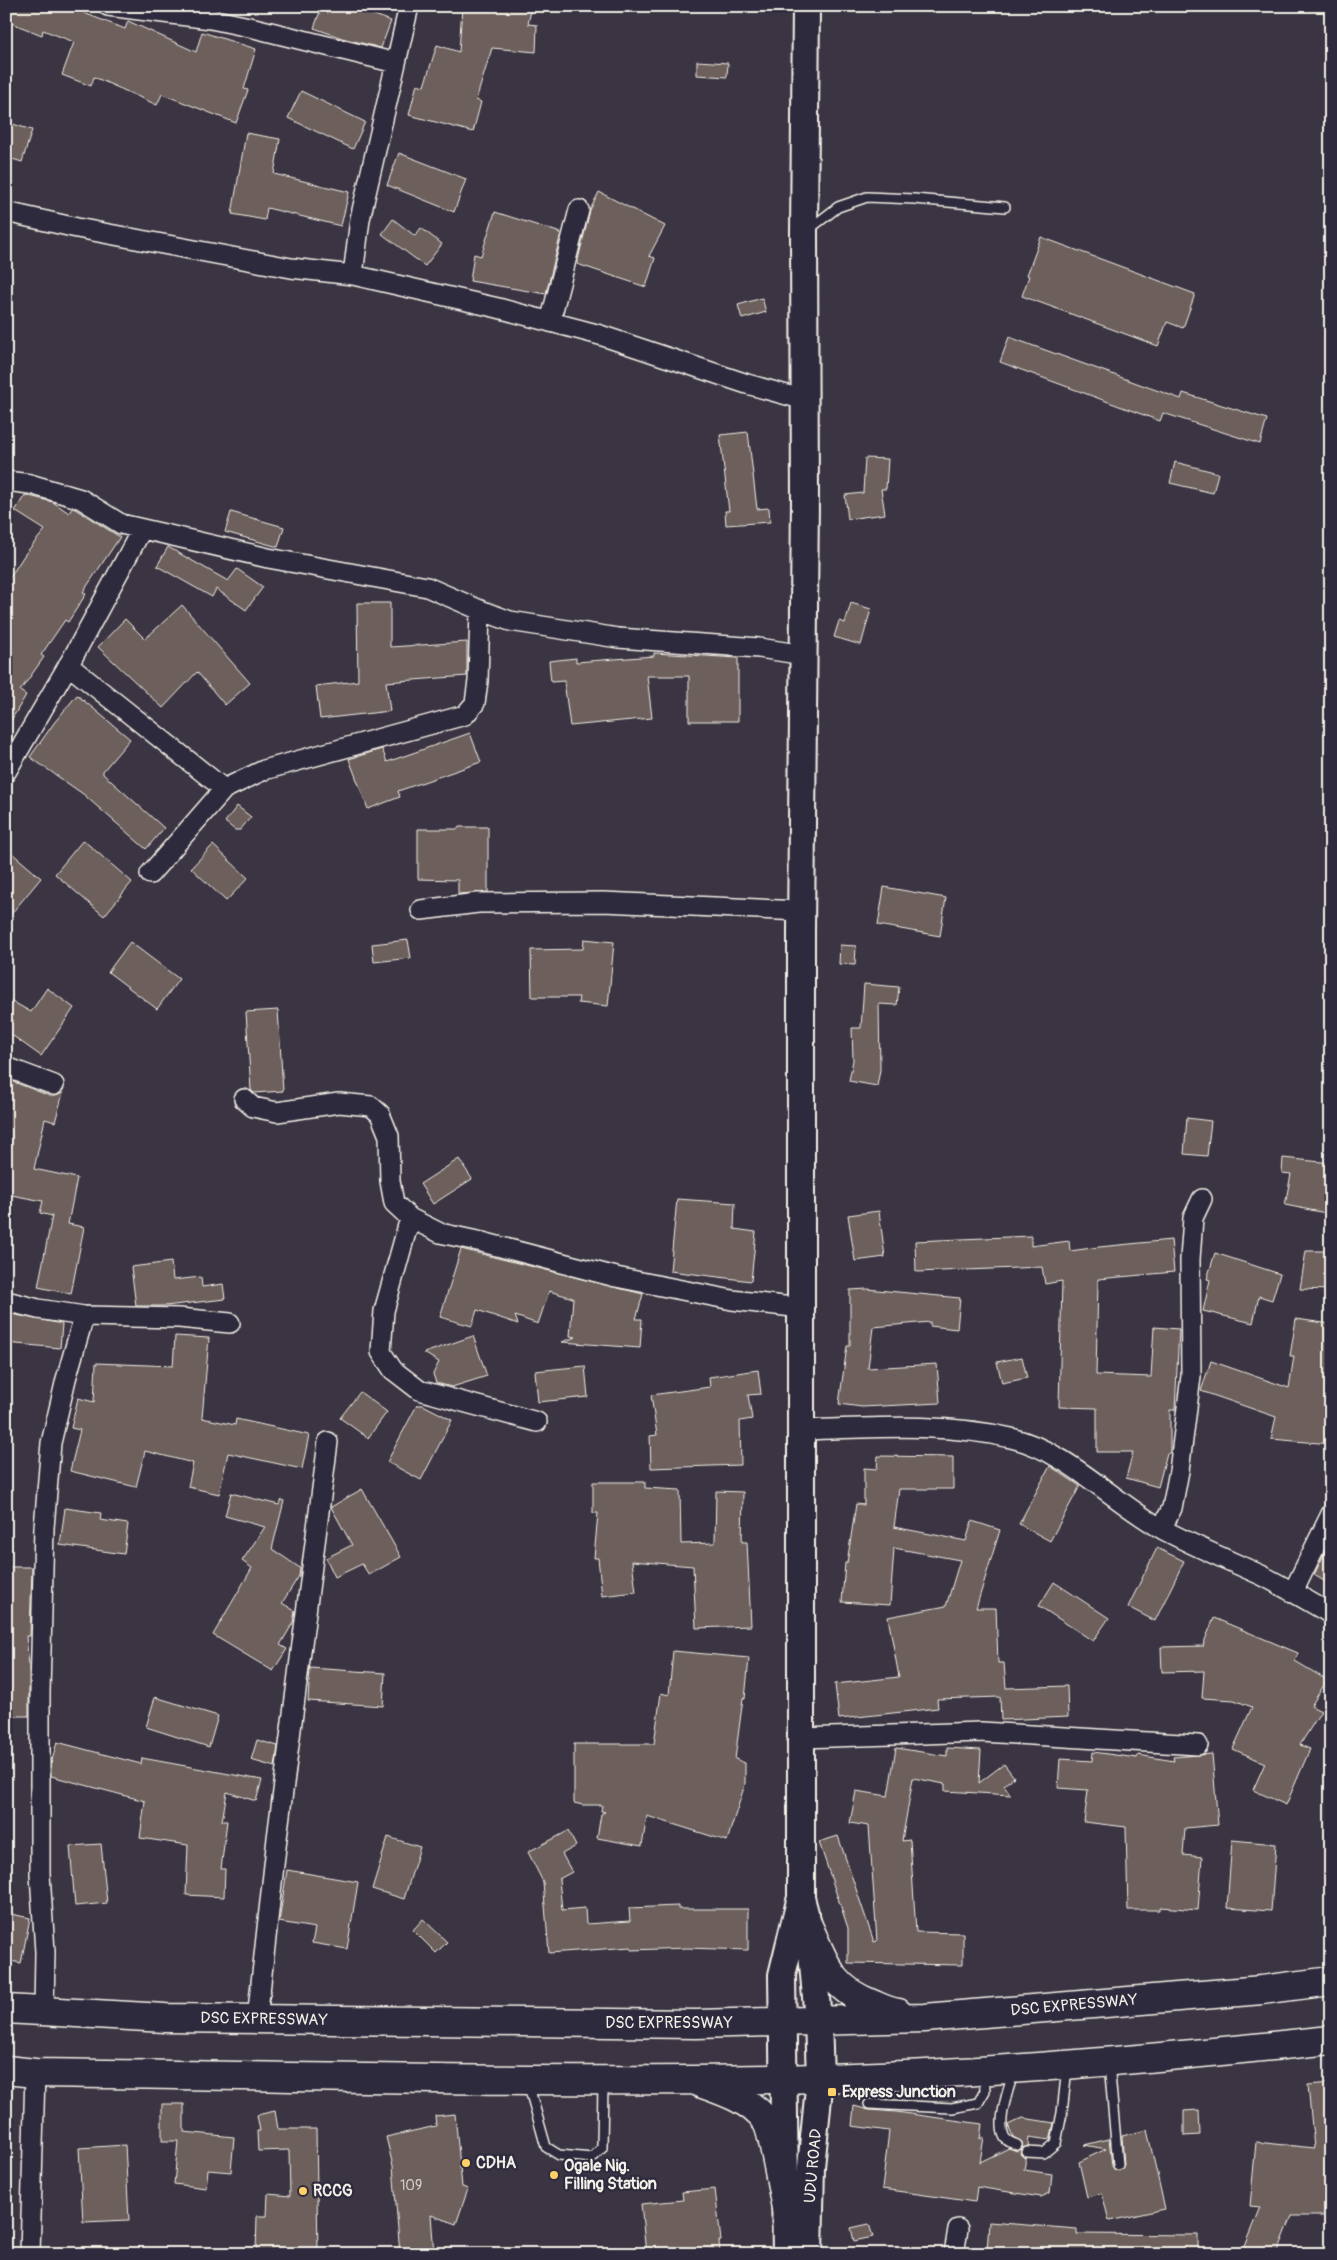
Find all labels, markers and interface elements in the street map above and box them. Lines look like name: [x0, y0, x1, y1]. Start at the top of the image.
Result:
street label: DSC EXPRESSWAY: [1010, 1989, 1138, 2021]
street label: DSC EXPRESSWAY: [200, 2008, 328, 2030]
street label: DSC EXPRESSWAY: [605, 2013, 733, 2033]
place label: Express Junction: [842, 2082, 956, 2102]
marker: Express Junction: [826, 2086, 838, 2098]
street label: UDU ROAD: [800, 2128, 826, 2204]
place label: CDHA: [476, 2153, 517, 2173]
place label: Ogale Nig. Filling Station: [564, 2156, 657, 2194]
marker: CDHA: [460, 2157, 472, 2169]
marker: Ogale Nig. Filling Station: [548, 2169, 560, 2181]
house number: 109: [400, 2177, 422, 2194]
place label: RCCG: [313, 2181, 353, 2201]
marker: RCCG: [297, 2185, 309, 2197]

